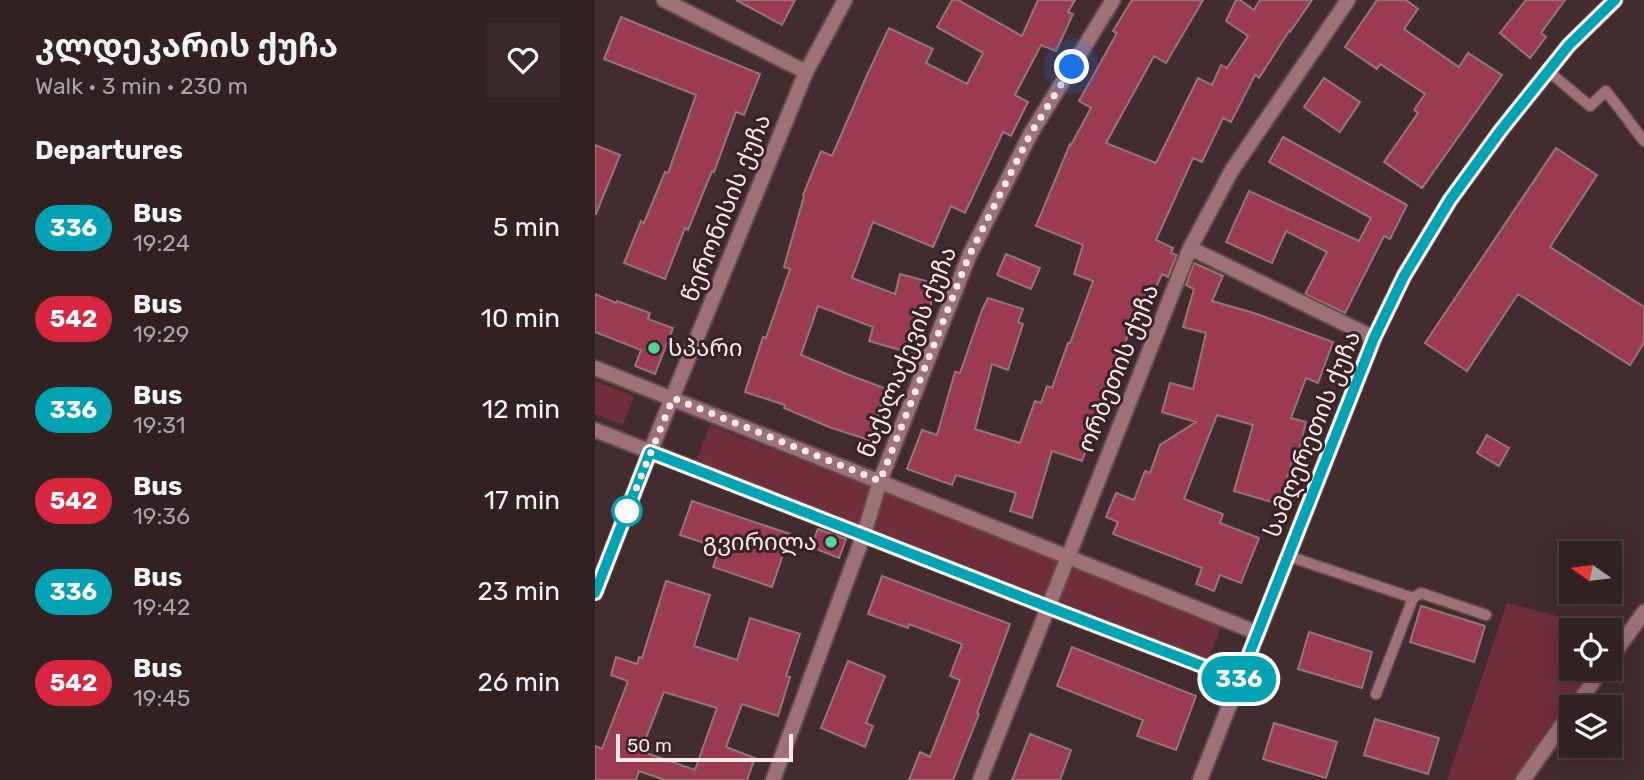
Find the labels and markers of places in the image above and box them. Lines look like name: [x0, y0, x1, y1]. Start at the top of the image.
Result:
place label: სპარი: [668, 334, 743, 362]
marker: სპარი: [646, 340, 662, 356]
unlabelled marker: [612, 496, 642, 526]
place label: გვირილა: [703, 528, 817, 556]
marker: გვირილა: [823, 534, 839, 550]

